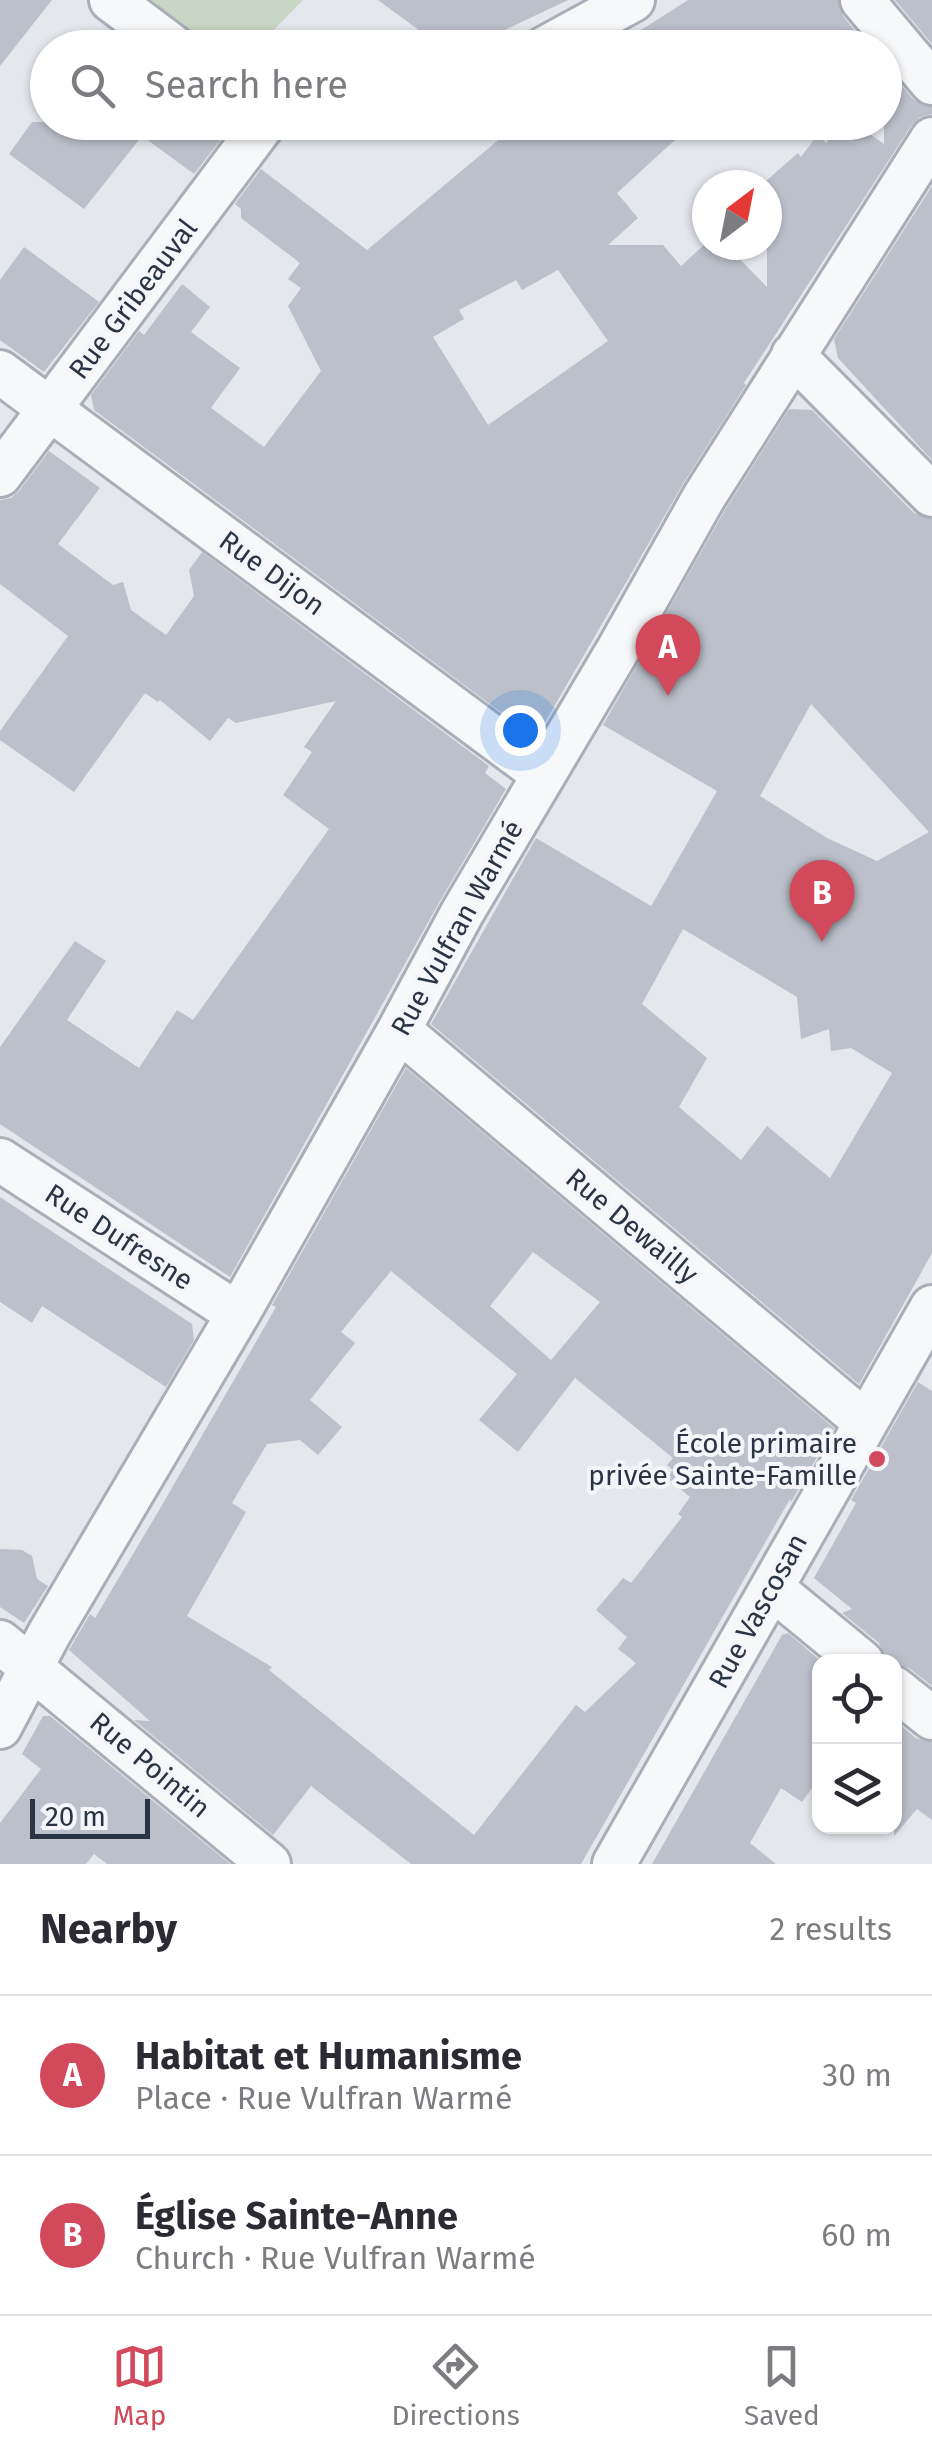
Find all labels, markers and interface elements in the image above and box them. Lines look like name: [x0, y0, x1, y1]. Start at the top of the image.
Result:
search box: [30, 30, 902, 140]
icon: search: [65, 58, 120, 113]
text: Search here: [145, 62, 348, 108]
north arrow: [692, 170, 782, 260]
street label: Rue Gribeauval: [62, 212, 204, 386]
street label: Rue Dijon: [213, 524, 331, 622]
pin: A: [636, 614, 700, 696]
your location: [495, 705, 546, 756]
street label: Rue Vulfran Warmé: [384, 814, 530, 1042]
pin: B: [790, 860, 854, 942]
street label: Rue Dewailly: [559, 1161, 705, 1291]
street label: Rue Dufresne: [39, 1177, 199, 1297]
place label: École primaire privée Sainte-Famille: [588, 1427, 857, 1492]
marker: École primaire privée Sainte-Famille: [866, 1448, 888, 1470]
street label: Rue Vascosan: [702, 1528, 814, 1694]
map controls: [812, 1654, 902, 1834]
button: locate: [812, 1654, 902, 1744]
street label: Rue Pointin: [83, 1705, 217, 1825]
button: layers: [812, 1744, 902, 1834]
scale bar: [30, 1794, 150, 1838]
text: 20 m: [45, 1800, 106, 1833]
text: Nearby: [40, 1904, 177, 1954]
text: 2 results: [769, 1910, 892, 1948]
text: Habitat et Humanisme: [135, 2033, 522, 2079]
text: A: [63, 2056, 82, 2094]
text: 30 m: [822, 2056, 892, 2094]
text: Place · Rue Vulfran Warmé: [135, 2079, 512, 2117]
text: Église Sainte-Anne: [135, 2193, 458, 2239]
text: B: [63, 2216, 82, 2254]
text: 60 m: [821, 2216, 892, 2254]
text: Church · Rue Vulfran Warmé: [135, 2239, 536, 2277]
tab: Map: [112, 2339, 167, 2432]
tab: Directions: [391, 2339, 520, 2432]
tab: Saved: [744, 2339, 820, 2432]

